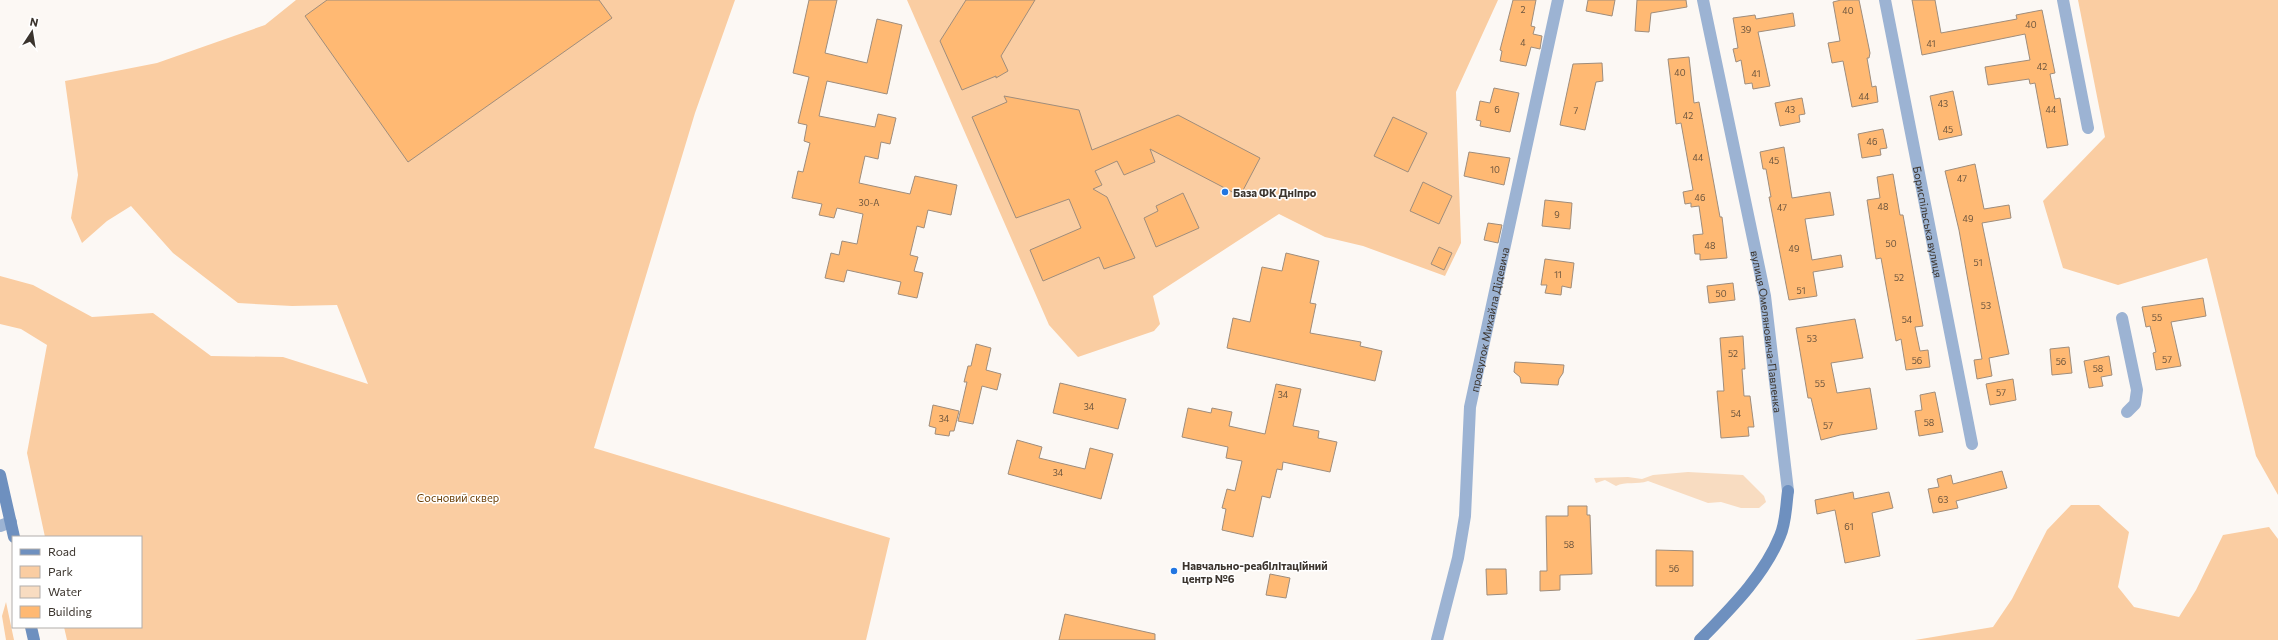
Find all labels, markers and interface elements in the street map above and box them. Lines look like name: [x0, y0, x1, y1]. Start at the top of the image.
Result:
house number: 2: [1521, 4, 1526, 15]
house number: 40: [1842, 5, 1854, 16]
north arrow: [12, 12, 52, 52]
text: N: [29, 15, 40, 29]
house number: 40: [2025, 19, 2037, 30]
house number: 39: [1741, 24, 1751, 35]
house number: 4: [1520, 37, 1526, 48]
house number: 41: [1927, 38, 1935, 49]
house number: 42: [2037, 61, 2047, 72]
house number: 40: [1674, 67, 1686, 78]
house number: 41: [1752, 68, 1760, 79]
house number: 44: [1859, 91, 1870, 102]
house number: 43: [1938, 98, 1948, 109]
house number: 6: [1494, 104, 1500, 115]
house number: 43: [1785, 104, 1795, 115]
house number: 44: [2046, 104, 2057, 115]
house number: 7: [1574, 105, 1579, 116]
house number: 42: [1683, 110, 1693, 121]
house number: 45: [1943, 124, 1953, 135]
house number: 46: [1867, 136, 1877, 147]
house number: 44: [1693, 152, 1704, 163]
house number: 45: [1769, 155, 1779, 166]
house number: 10: [1490, 164, 1500, 175]
street label: Бориспільська вулиця: [1911, 165, 1946, 279]
house number: 47: [1957, 173, 1967, 184]
place label: База ФК Дніпро: [1233, 186, 1317, 199]
marker: База ФК Дніпро: [1220, 187, 1230, 197]
house number: 46: [1695, 192, 1705, 203]
house number: 30-А: [859, 197, 879, 208]
house number: 48: [1878, 201, 1888, 212]
house number: 47: [1777, 202, 1787, 213]
house number: 9: [1554, 209, 1560, 220]
house number: 49: [1963, 213, 1973, 224]
house number: 50: [1885, 238, 1897, 249]
house number: 48: [1705, 240, 1715, 251]
house number: 49: [1789, 243, 1799, 254]
street label: провулок Михайла Дідевича: [1467, 246, 1511, 393]
street label: вулиця Омеляновича-Павленка: [1749, 249, 1785, 413]
house number: 51: [1973, 257, 1983, 268]
house number: 11: [1554, 269, 1562, 280]
house number: 52: [1894, 272, 1904, 283]
house number: 51: [1796, 285, 1806, 296]
house number: 50: [1715, 288, 1727, 299]
house number: 53: [1981, 300, 1991, 311]
house number: 55: [2152, 312, 2162, 323]
house number: 54: [1902, 314, 1913, 325]
house number: 53: [1807, 333, 1817, 344]
house number: 52: [1728, 348, 1738, 359]
house number: 57: [2162, 354, 2172, 365]
house number: 56: [1912, 355, 1922, 366]
house number: 56: [2056, 356, 2066, 367]
house number: 58: [2093, 363, 2103, 374]
house number: 55: [1815, 378, 1825, 389]
house number: 57: [1996, 387, 2006, 398]
house number: 34: [1278, 389, 1289, 400]
house number: 34: [1084, 401, 1095, 412]
house number: 54: [1731, 408, 1742, 419]
house number: 34: [939, 413, 950, 424]
house number: 58: [1924, 417, 1934, 428]
house number: 57: [1823, 420, 1833, 431]
house number: 34: [1053, 467, 1064, 478]
park label: Сосновий сквер: [417, 491, 499, 504]
house number: 63: [1938, 494, 1948, 505]
house number: 61: [1844, 521, 1854, 532]
legend: [12, 536, 142, 628]
house number: 58: [1564, 539, 1574, 550]
text: Road: [48, 544, 76, 558]
place label: Навчально-реабілітаційний центр №6: [1182, 559, 1328, 585]
house number: 56: [1669, 563, 1679, 574]
text: Park: [48, 564, 74, 578]
marker: Навчально-реабілітаційний центр №6: [1169, 566, 1179, 576]
text: Water: [48, 584, 82, 598]
text: Building: [48, 604, 92, 618]

